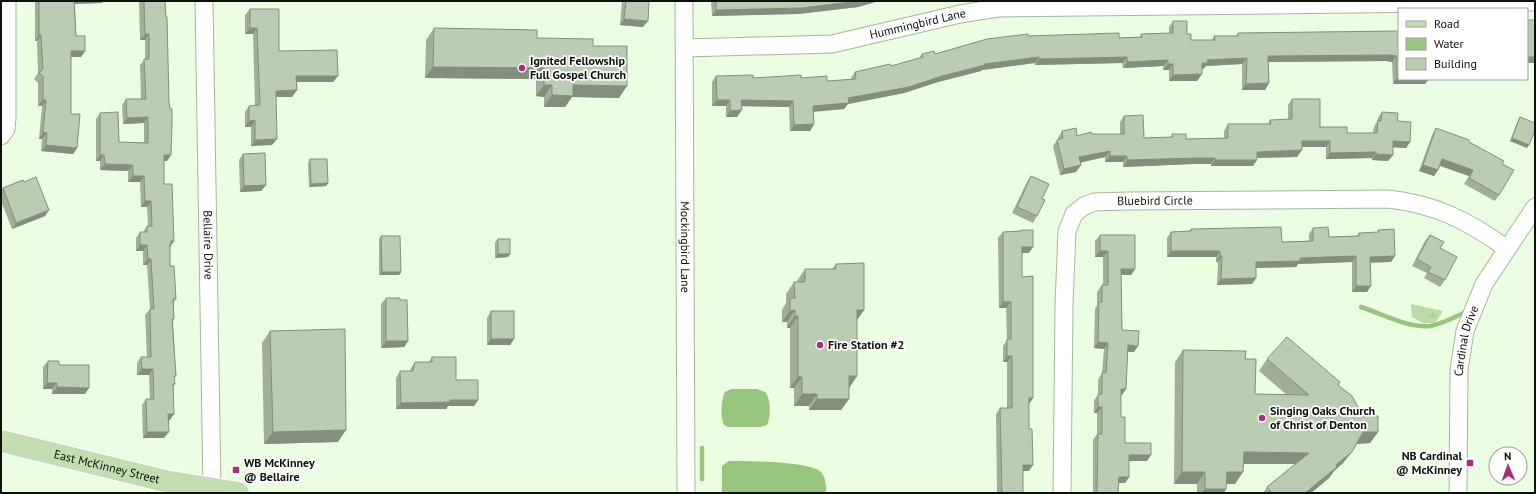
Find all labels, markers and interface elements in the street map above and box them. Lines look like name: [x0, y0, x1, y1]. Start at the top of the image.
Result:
street label: Hummingbird Lane: [868, 5, 967, 42]
legend: [1398, 8, 1528, 80]
text: Road: [1434, 16, 1459, 31]
text: Water: [1434, 36, 1464, 51]
place label: Ignited Fellowship Full Gospel Church: [530, 53, 626, 82]
text: Building: [1434, 56, 1477, 71]
marker: Ignited Fellowship Full Gospel Church: [517, 63, 527, 73]
street label: Bluebird Circle: [1117, 193, 1193, 208]
street label: Mockingbird Lane: [678, 201, 693, 293]
street label: Bellaire Drive: [200, 210, 217, 280]
street label: Cardinal Drive: [1451, 303, 1482, 376]
place label: Fire Station #2: [828, 337, 904, 352]
marker: Fire Station #2: [815, 340, 825, 350]
place label: Singing Oaks Church of Christ of Denton: [1270, 403, 1375, 432]
marker: Singing Oaks Church of Christ of Denton: [1257, 413, 1267, 423]
street label: East McKinney Street: [53, 446, 161, 486]
north arrow: [1488, 446, 1528, 486]
place label: NB Cardinal @ McKinney: [1396, 448, 1462, 477]
text: N: [1504, 449, 1512, 463]
place label: WB McKinney @ Bellaire: [244, 455, 315, 484]
marker: NB Cardinal @ McKinney: [1465, 458, 1475, 468]
marker: WB McKinney @ Bellaire: [231, 465, 241, 475]

